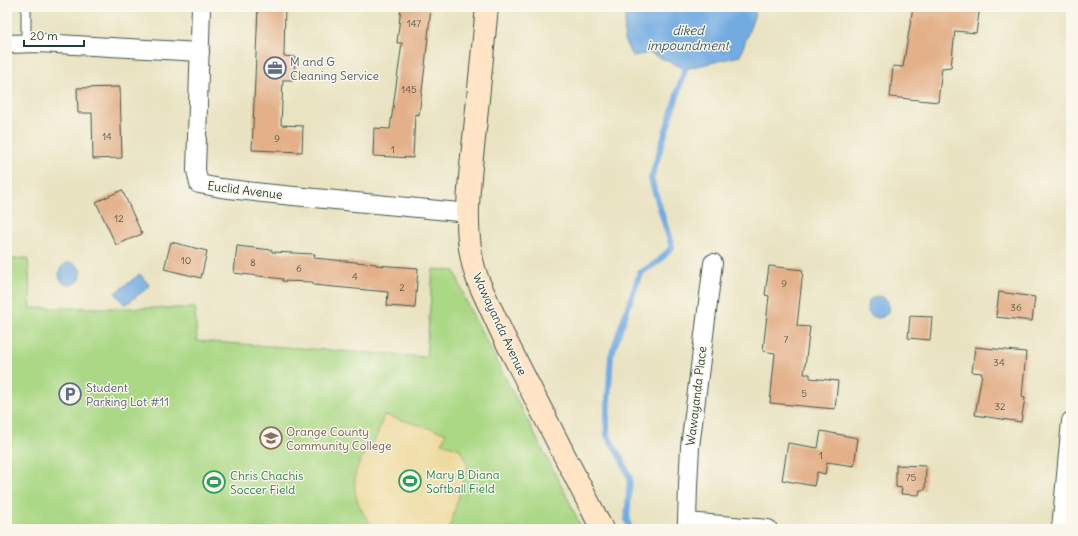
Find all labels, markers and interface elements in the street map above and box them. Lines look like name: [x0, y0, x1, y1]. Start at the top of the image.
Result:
house number: 147: [407, 17, 421, 30]
scale bar: [24, 22, 84, 48]
water label: diked impoundment: [647, 22, 731, 54]
text: 20 m: [30, 28, 58, 43]
place label: M and G Cleaning Service: [290, 54, 379, 83]
office icon: M and G Cleaning Service: [262, 55, 288, 81]
house number: 145: [401, 83, 417, 96]
house number: 14: [102, 130, 112, 143]
house number: 9: [274, 132, 280, 145]
house number: 1: [391, 143, 395, 156]
street label: Euclid Avenue: [207, 178, 283, 202]
house number: 12: [114, 212, 124, 225]
house number: 10: [181, 254, 191, 267]
house number: 8: [250, 256, 256, 269]
house number: 6: [296, 262, 302, 275]
house number: 4: [352, 270, 358, 283]
street label: Wawayanda Avenue: [470, 270, 530, 378]
house number: 9: [781, 277, 787, 290]
house number: 2: [399, 281, 405, 294]
house number: 36: [1010, 301, 1022, 314]
house number: 7: [784, 333, 789, 346]
street label: Wawayanda Place: [682, 345, 710, 447]
house number: 34: [993, 356, 1005, 369]
place label: Student Parking Lot #11: [86, 380, 169, 409]
parking icon: Student Parking Lot #11: [57, 381, 83, 407]
house number: 5: [801, 387, 807, 400]
house number: 32: [994, 400, 1006, 413]
place label: Orange County Community College: [286, 424, 391, 453]
school or university icon: Orange County Community College: [258, 425, 284, 451]
house number: 1: [819, 449, 823, 462]
place label: Mary B Diana Softball Field: [426, 467, 500, 496]
place label: Chris Chachis Soccer Field: [230, 468, 304, 497]
sports icon: Mary B Diana Softball Field: [397, 468, 423, 494]
sports icon: Chris Chachis Soccer Field: [201, 469, 227, 495]
house number: 75: [906, 471, 917, 484]

